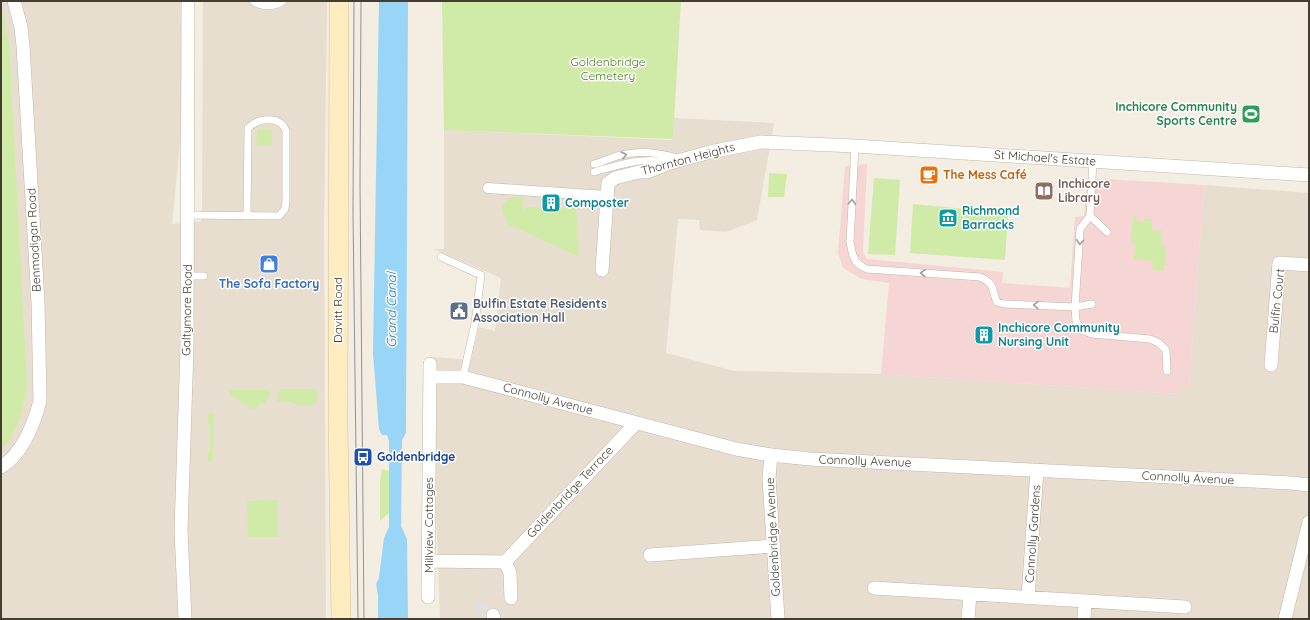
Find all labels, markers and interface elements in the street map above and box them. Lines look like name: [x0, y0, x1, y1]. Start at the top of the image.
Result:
park label: Goldenbridge Cemetery: [571, 54, 646, 83]
place label: Inchicore Community Sports Centre: [1115, 99, 1237, 128]
sports icon: Inchicore Community Sports Centre: [1240, 103, 1262, 125]
street label: Thornton Heights: [639, 139, 737, 178]
street label: St Michael's Estate: [994, 146, 1097, 169]
one-way arrow: [621, 151, 627, 160]
cafe icon: The Mess Café: [918, 164, 940, 186]
place label: The Mess Café: [943, 167, 1027, 182]
place label: Inchicore Library: [1058, 176, 1110, 205]
library icon: Inchicore Library: [1033, 180, 1055, 202]
street label: Benmadigan Road: [23, 188, 44, 292]
building icon: Composter: [540, 192, 562, 214]
place label: Composter: [565, 195, 629, 210]
one-way arrow: [848, 199, 857, 205]
place label: Richmond Barracks: [962, 203, 1020, 232]
museum icon: Richmond Barracks: [937, 207, 959, 229]
one-way arrow: [1075, 239, 1084, 245]
shop icon: The Sofa Factory: [258, 253, 280, 275]
street label: Galtymore Road: [178, 264, 195, 356]
street label: Bulfin Court: [1266, 268, 1287, 334]
one-way arrow: [920, 269, 926, 278]
water label: Grand Canal: [383, 270, 399, 348]
place label: The Sofa Factory: [219, 276, 319, 291]
street label: Davitt Road: [330, 277, 345, 343]
place label: Bulfin Estate Residents Association Hall: [473, 296, 607, 325]
public building icon: Bulfin Estate Residents Association Hall: [448, 300, 470, 322]
one-way arrow: [1033, 301, 1039, 309]
place label: Inchicore Community Nursing Unit: [998, 320, 1120, 349]
building icon: Inchicore Community Nursing Unit: [973, 324, 995, 346]
street label: Connolly Avenue: [501, 379, 595, 418]
street label: Goldenbridge Terrace: [523, 442, 616, 541]
bus stop icon: Goldenbridge: [352, 446, 374, 468]
place label: Goldenbridge: [377, 449, 455, 464]
street label: Connolly Avenue: [818, 451, 912, 470]
street label: Connolly Avenue: [1141, 468, 1235, 487]
street label: Millview Cottages: [421, 477, 436, 573]
street label: Goldenbridge Avenue: [762, 477, 783, 597]
street label: Connolly Gardens: [1022, 484, 1043, 584]

